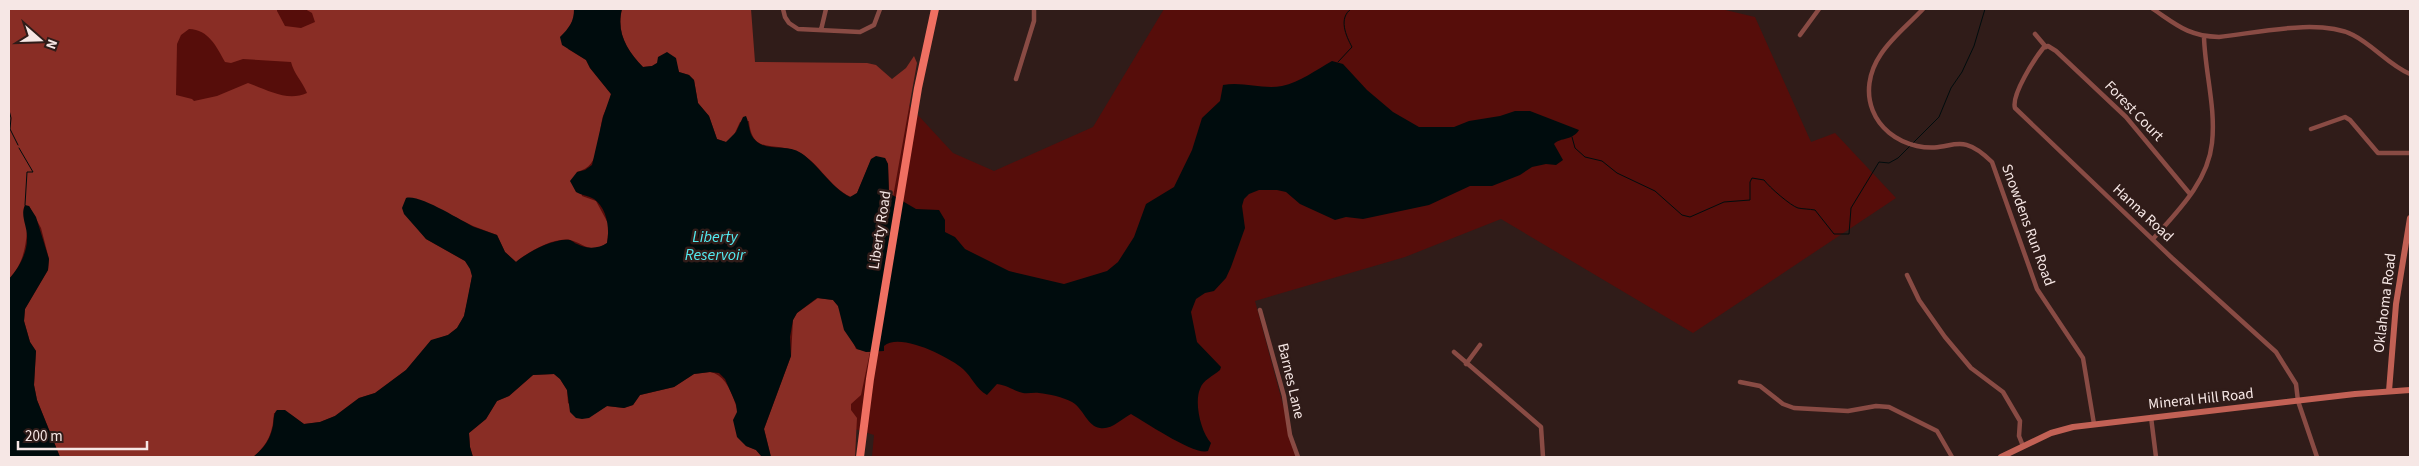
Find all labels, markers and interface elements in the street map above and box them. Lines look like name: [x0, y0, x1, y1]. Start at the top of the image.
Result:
north arrow: [15, 15, 65, 65]
text: N: [40, 36, 62, 52]
street label: Forest Court: [2100, 76, 2168, 146]
street label: Snowdens Run Road: [1996, 161, 2060, 289]
street label: Hanna Road: [2108, 179, 2178, 247]
street label: Liberty Road: [863, 189, 897, 271]
water label: Liberty Reservoir: [685, 226, 747, 266]
street label: Oklahoma Road: [2368, 252, 2402, 354]
street label: Barnes Lane: [1272, 341, 1310, 421]
street label: Mineral Hill Road: [2147, 383, 2255, 415]
scale bar: [18, 418, 146, 450]
text: 200 m: [25, 426, 63, 447]

